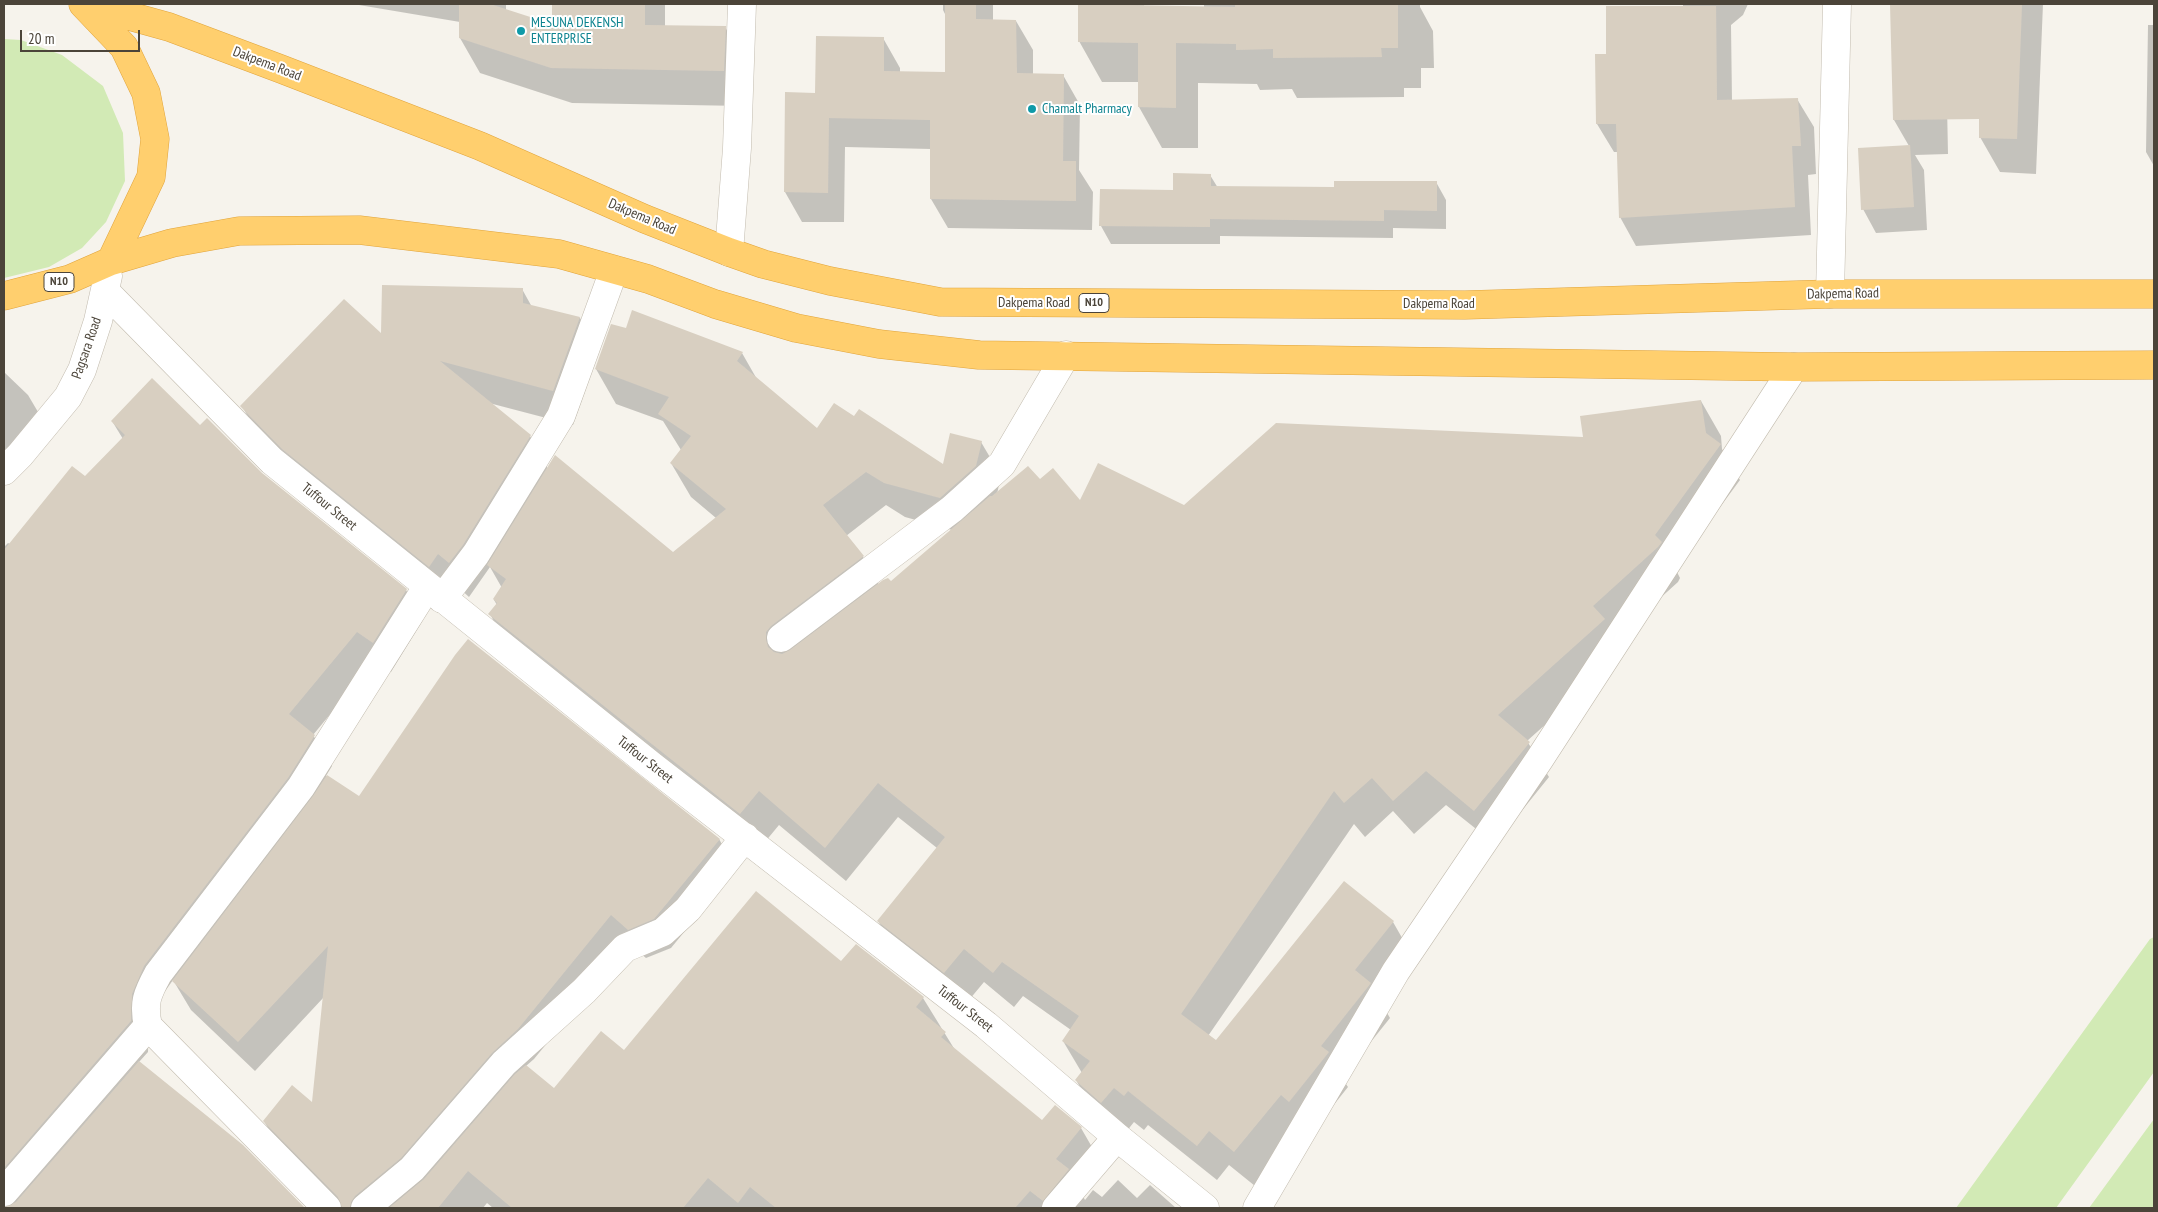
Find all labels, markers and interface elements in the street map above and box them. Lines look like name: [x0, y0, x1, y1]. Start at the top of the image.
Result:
place label: MESUNA DEKENSH ENTERPRISE: [531, 15, 624, 48]
scale bar: [22, 20, 142, 52]
marker: MESUNA DEKENSH ENTERPRISE: [515, 25, 527, 37]
text: 20 m: [28, 29, 54, 48]
street label: Dakpema Road: [230, 43, 304, 85]
place label: Chamalt Pharmacy: [1042, 101, 1132, 117]
marker: Chamalt Pharmacy: [1026, 103, 1038, 115]
street label: Dakpema Road: [606, 195, 678, 239]
road number: N10: [44, 272, 74, 292]
street label: Dakpema Road: [1807, 285, 1879, 303]
road number: N10: [1079, 294, 1109, 312]
street label: Dakpema Road: [998, 295, 1070, 311]
street label: Dakpema Road: [1403, 296, 1475, 312]
street label: Pagsara Road: [69, 315, 105, 381]
street label: Tuffour Street: [298, 480, 360, 534]
street label: Tuffour Street: [614, 733, 676, 787]
street label: Tuffour Street: [934, 982, 996, 1036]

